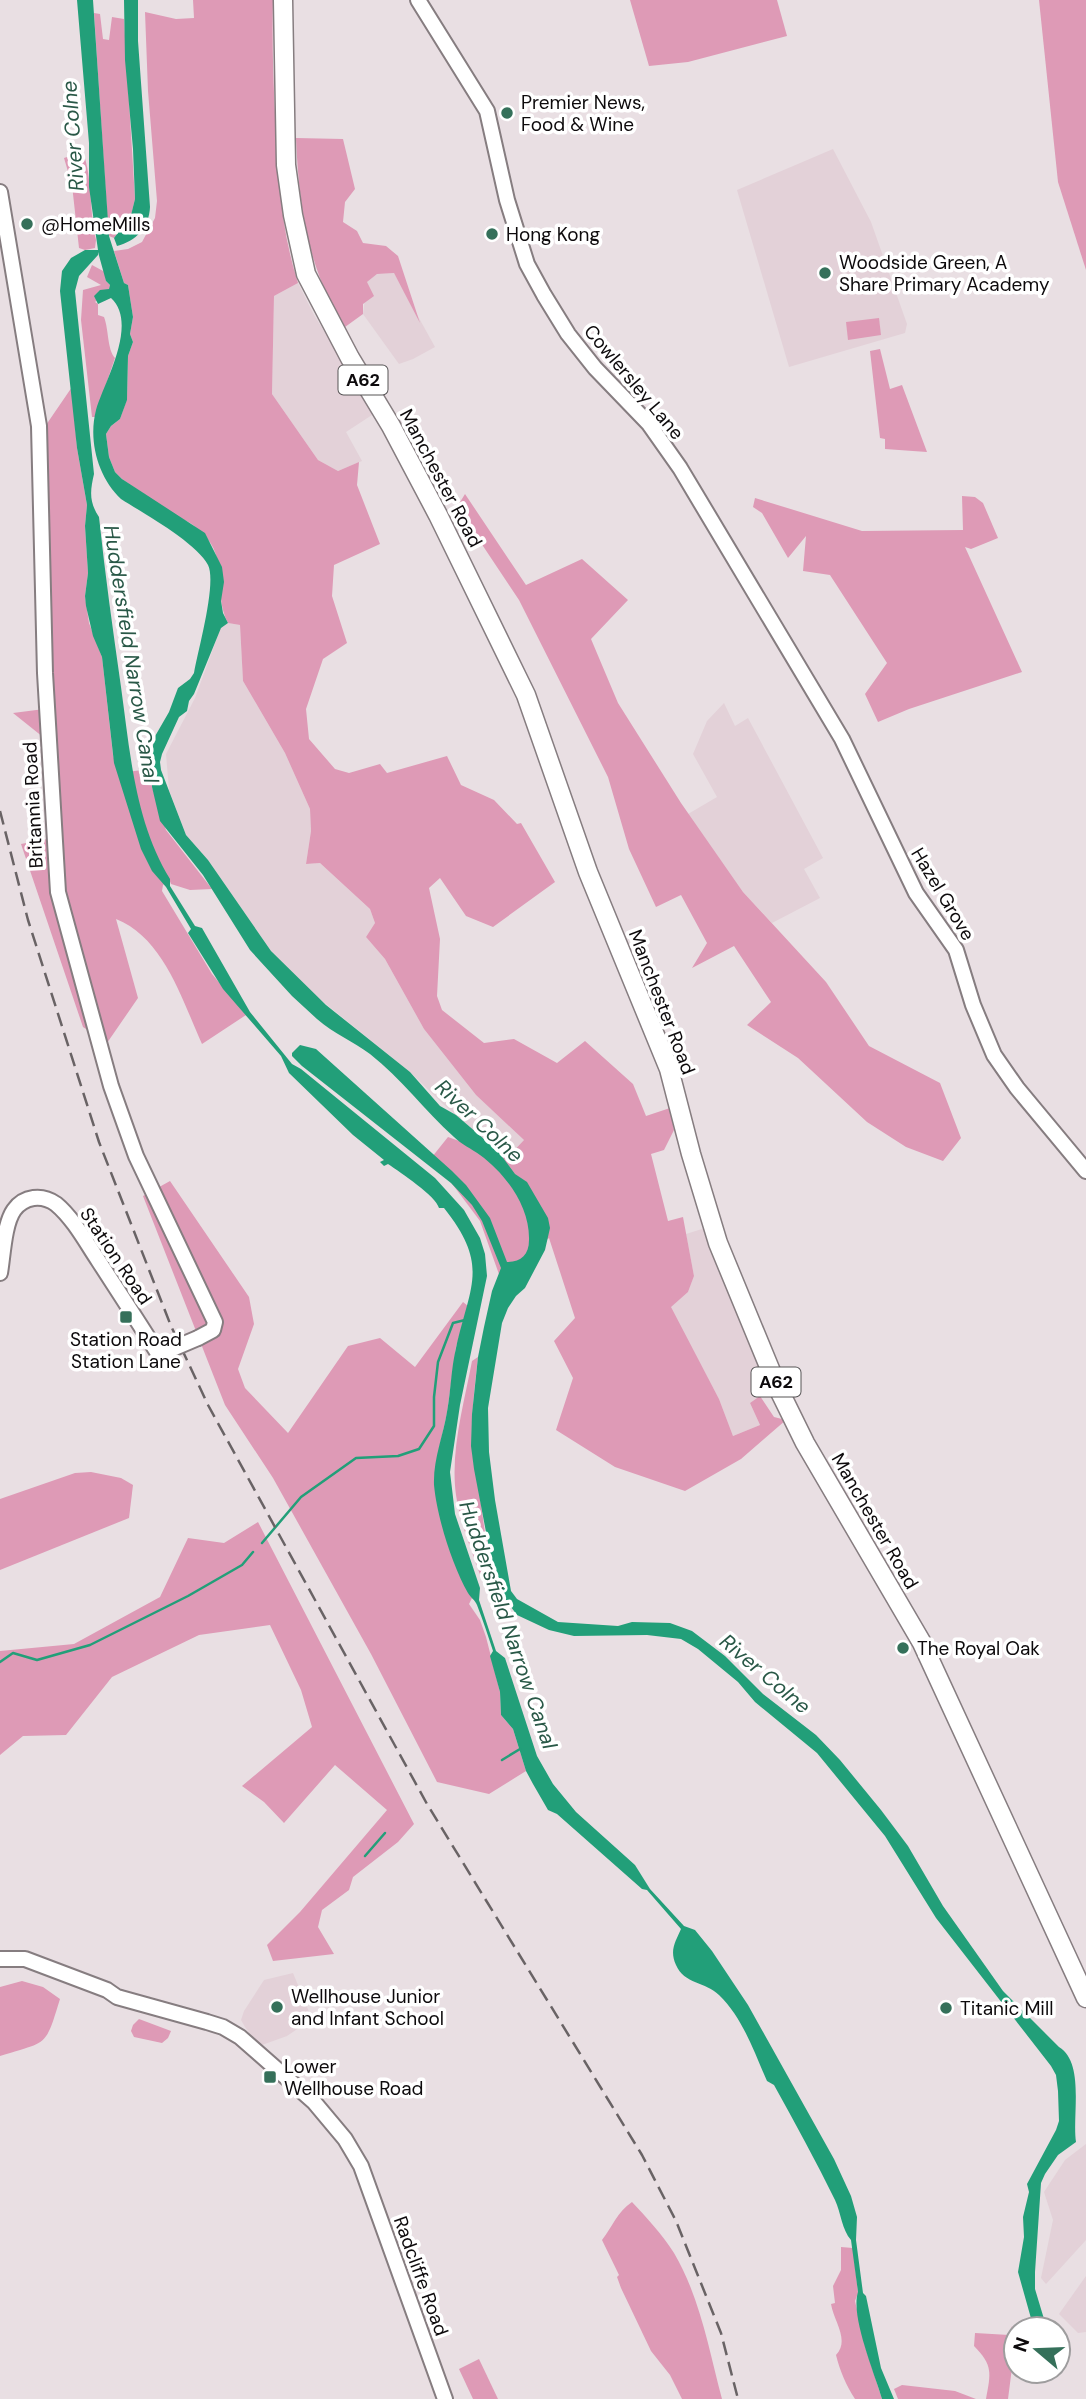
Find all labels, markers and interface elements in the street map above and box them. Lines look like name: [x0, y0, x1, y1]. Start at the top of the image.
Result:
water label: River Colne: [55, 80, 91, 192]
place label: Premier News, Food & Wine: [521, 90, 645, 137]
marker: Premier News, Food & Wine: [499, 105, 515, 121]
place label: @HomeMills: [41, 212, 151, 237]
marker: @HomeMills: [19, 216, 35, 232]
place label: Hong Kong: [506, 222, 600, 247]
marker: Hong Kong: [484, 226, 500, 242]
place label: Woodside Green, A Share Primary Academy: [839, 250, 1050, 297]
marker: Woodside Green, A Share Primary Academy: [817, 265, 833, 281]
street label: Cowlersley Lane: [578, 319, 690, 445]
road number: A62: [338, 366, 388, 394]
street label: Manchester Road: [394, 404, 488, 552]
water label: Huddersfield Narrow Canal: [97, 523, 165, 785]
street label: Britannia Road: [17, 741, 49, 869]
street label: Hazel Grove: [905, 843, 981, 945]
street label: Manchester Road: [623, 926, 701, 1078]
water label: River Colne: [429, 1073, 529, 1169]
street label: Station Road: [74, 1203, 158, 1309]
marker: Station Road Station Lane: [118, 1309, 134, 1325]
place label: Station Road Station Lane: [70, 1327, 182, 1374]
road number: A62: [752, 1367, 800, 1396]
street label: Manchester Road: [826, 1448, 924, 1594]
water label: Huddersfield Narrow Canal: [452, 1497, 564, 1753]
water label: River Colne: [714, 1628, 816, 1720]
place label: The Royal Oak: [917, 1636, 1040, 1661]
marker: The Royal Oak: [895, 1640, 911, 1656]
place label: Wellhouse Junior and Infant School: [291, 1984, 444, 2031]
place label: Titanic Mill: [960, 1996, 1053, 2021]
marker: Wellhouse Junior and Infant School: [269, 1999, 285, 2015]
marker: Titanic Mill: [938, 2000, 954, 2016]
place label: Lower Wellhouse Road: [284, 2054, 423, 2101]
marker: Lower Wellhouse Road: [262, 2069, 278, 2085]
street label: Radcliffe Road: [388, 2213, 454, 2339]
north arrow: [1002, 2315, 1072, 2385]
text: N: [1007, 2334, 1035, 2355]

